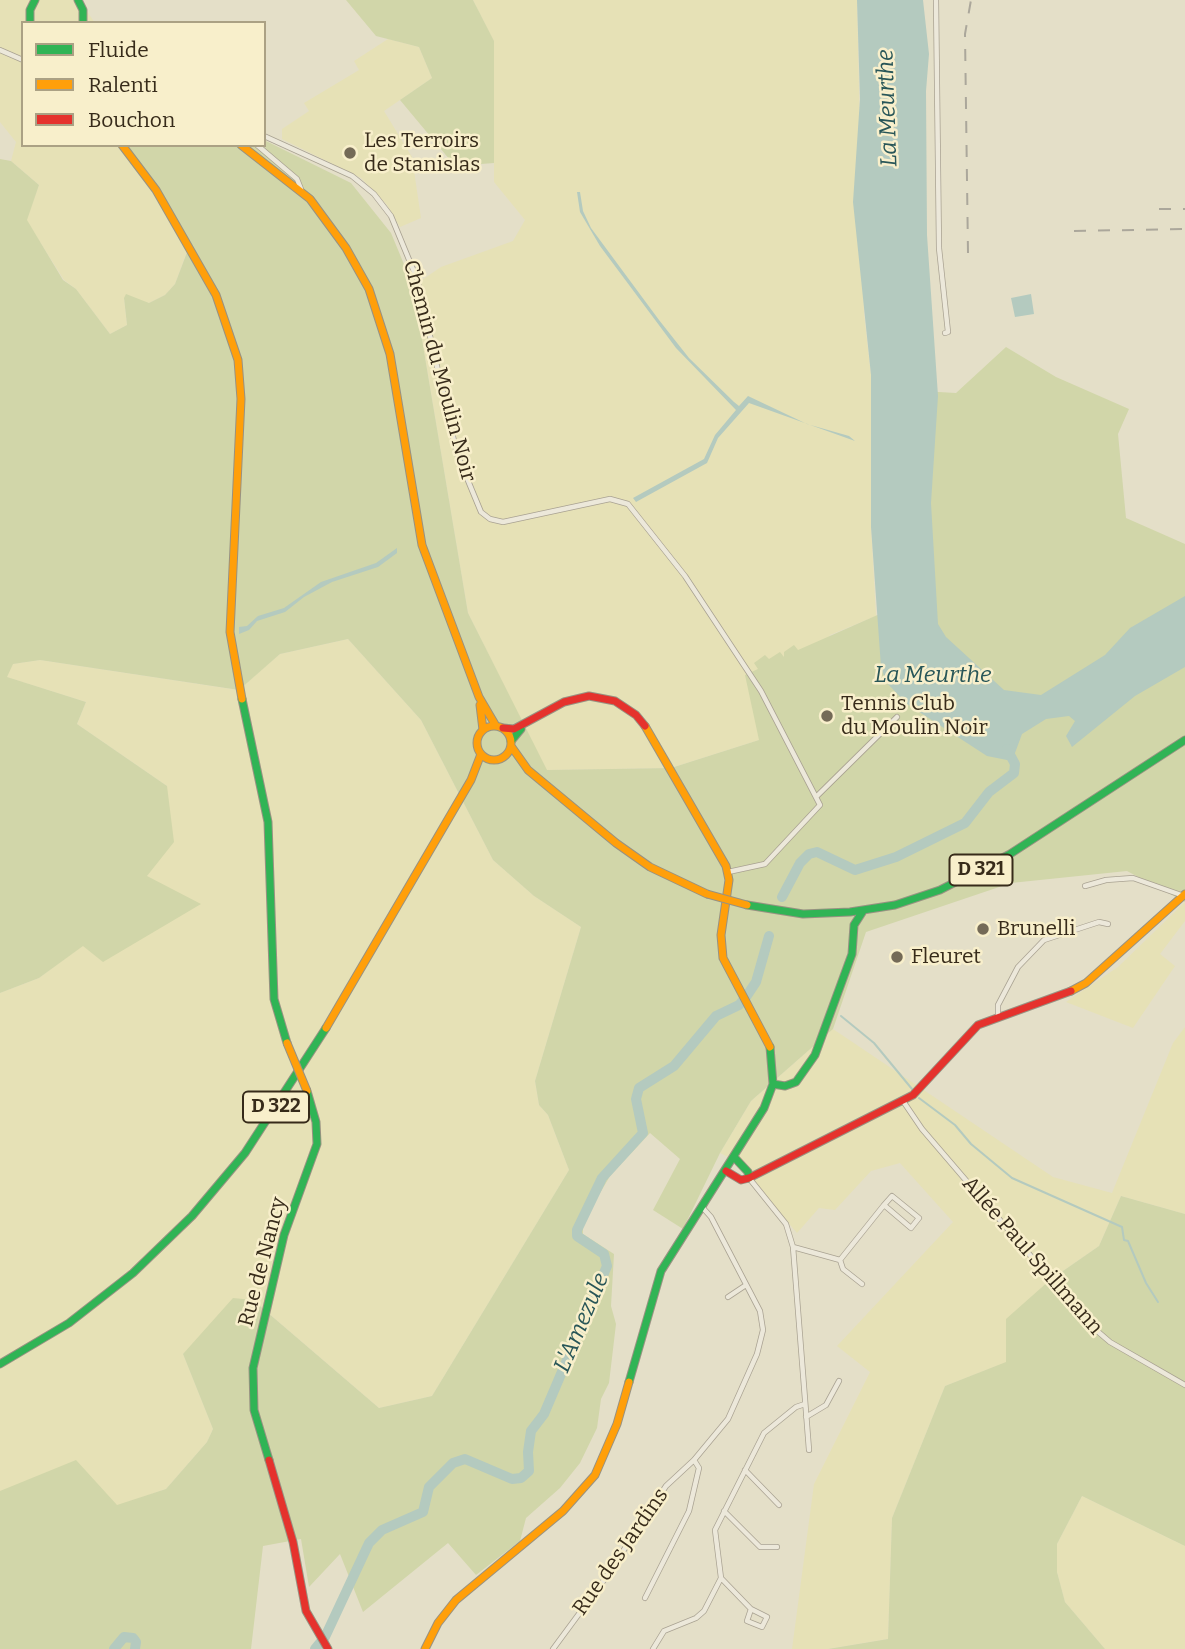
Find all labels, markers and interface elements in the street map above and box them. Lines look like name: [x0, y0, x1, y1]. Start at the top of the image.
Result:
legend: [21, 21, 266, 147]
text: Fluide: [88, 37, 149, 63]
water label: La Meurthe: [872, 49, 904, 167]
text: Ralenti: [88, 72, 158, 98]
text: Bouchon: [88, 107, 175, 133]
place label: Les Terroirs de Stanislas: [364, 128, 480, 178]
marker: Les Terroirs de Stanislas: [342, 145, 358, 161]
street label: Chemin du Moulin Noir: [397, 258, 481, 484]
water label: La Meurthe: [874, 662, 992, 690]
place label: Tennis Club du Moulin Noir: [841, 691, 988, 741]
marker: Tennis Club du Moulin Noir: [819, 708, 835, 724]
road number: D 321: [950, 855, 1012, 886]
place label: Brunelli: [997, 916, 1075, 942]
marker: Brunelli: [975, 921, 991, 937]
place label: Fleuret: [911, 944, 981, 970]
marker: Fleuret: [889, 949, 905, 965]
road number: D 322: [243, 1092, 309, 1122]
street label: Allée Paul Spillmann: [956, 1172, 1108, 1340]
street label: Rue de Nancy: [234, 1195, 292, 1329]
water label: L'Amezule: [549, 1269, 615, 1377]
street label: Rue des Jardins: [568, 1484, 674, 1620]

